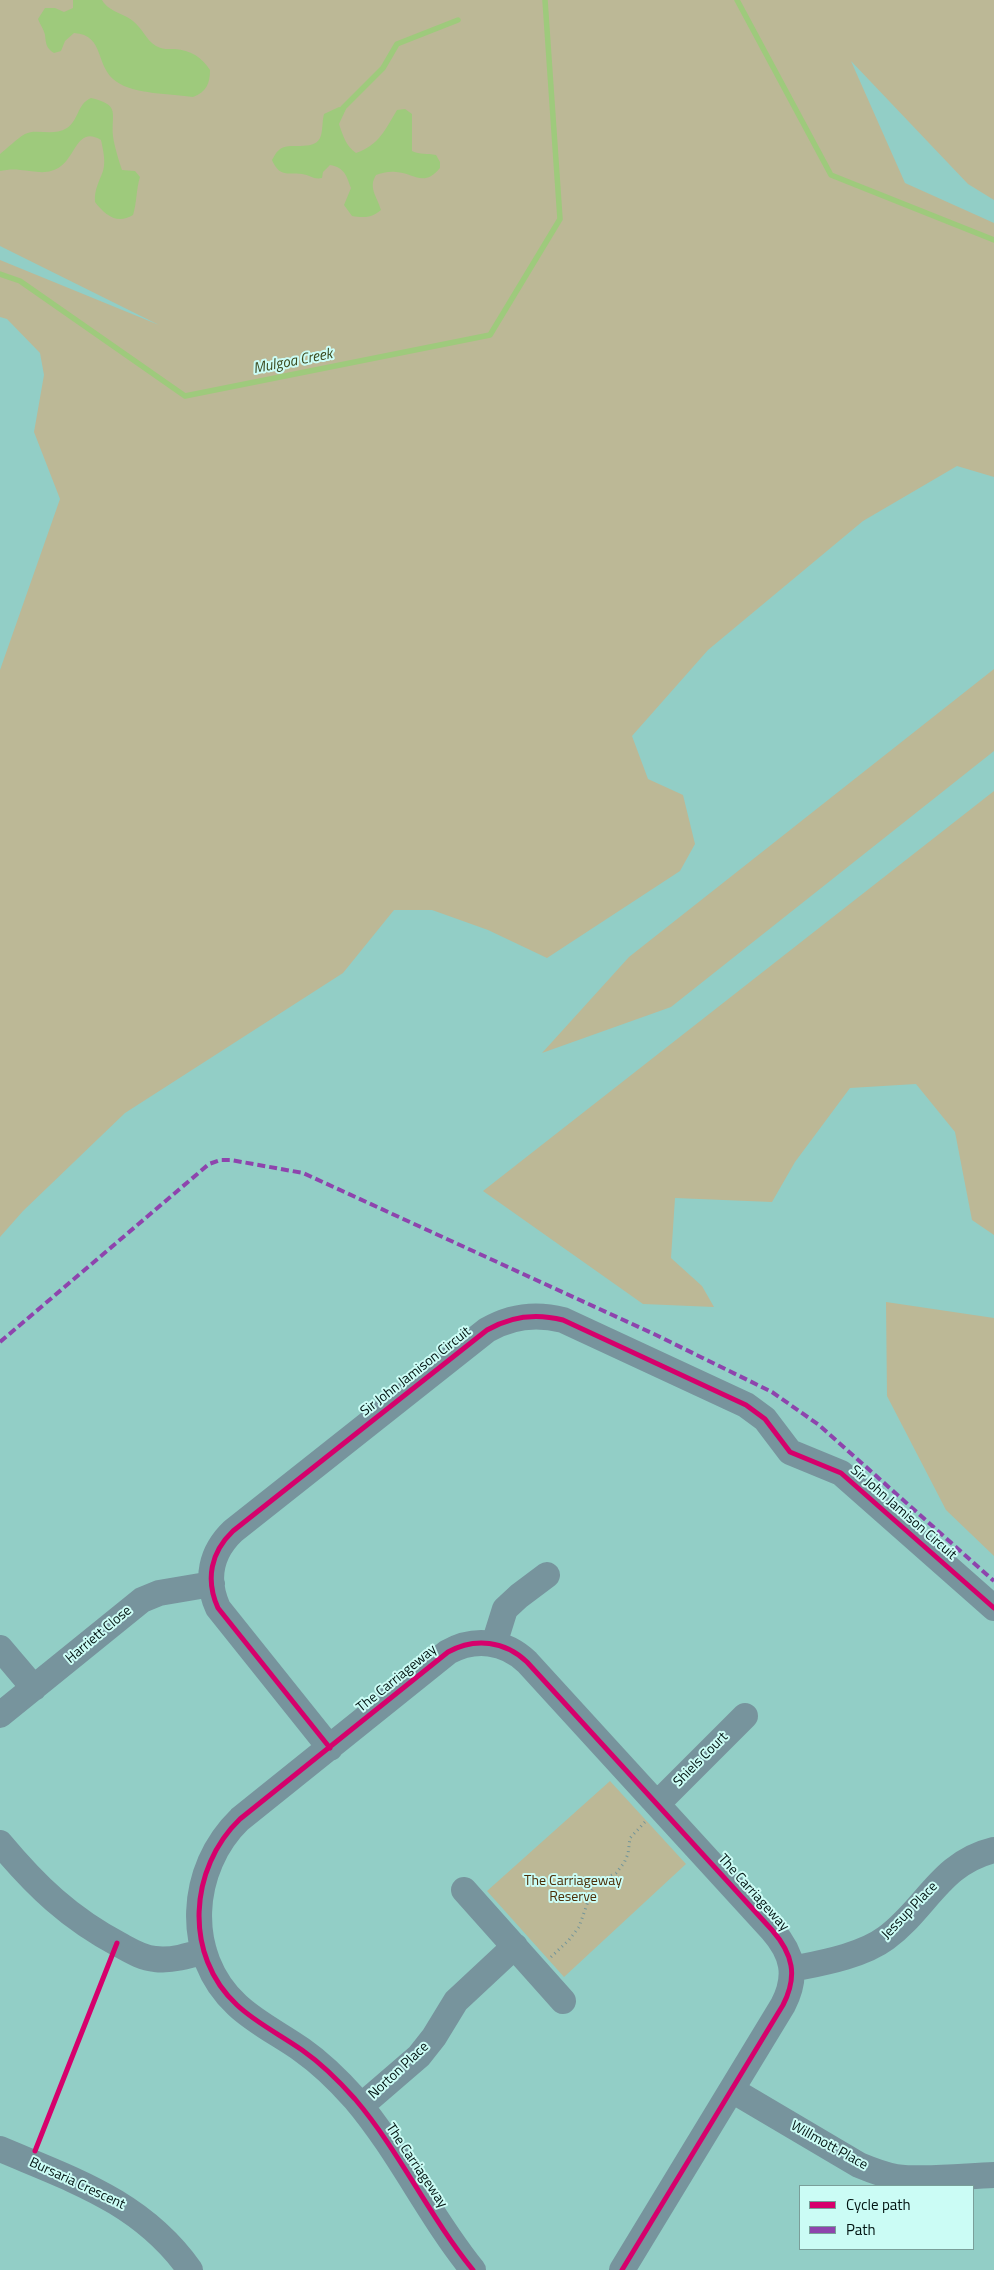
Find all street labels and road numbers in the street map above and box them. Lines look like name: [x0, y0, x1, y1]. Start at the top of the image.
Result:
street label: Sir John Jamison Circuit: [358, 1324, 474, 1420]
street label: Sir John Jamison Circuit: [846, 1462, 960, 1564]
street label: Harriett Close: [63, 1603, 135, 1667]
street label: The Carriageway: [354, 1642, 440, 1716]
street label: Shiels Court: [670, 1729, 732, 1791]
street label: The Carriageway: [714, 1851, 792, 1935]
street label: Jessup Place: [878, 1879, 942, 1943]
street label: Norton Place: [365, 2039, 433, 2103]
street label: Willmott Place: [788, 2118, 870, 2174]
street label: The Carriageway: [382, 2121, 450, 2211]
street label: Bursaria Crescent: [26, 2154, 128, 2214]

